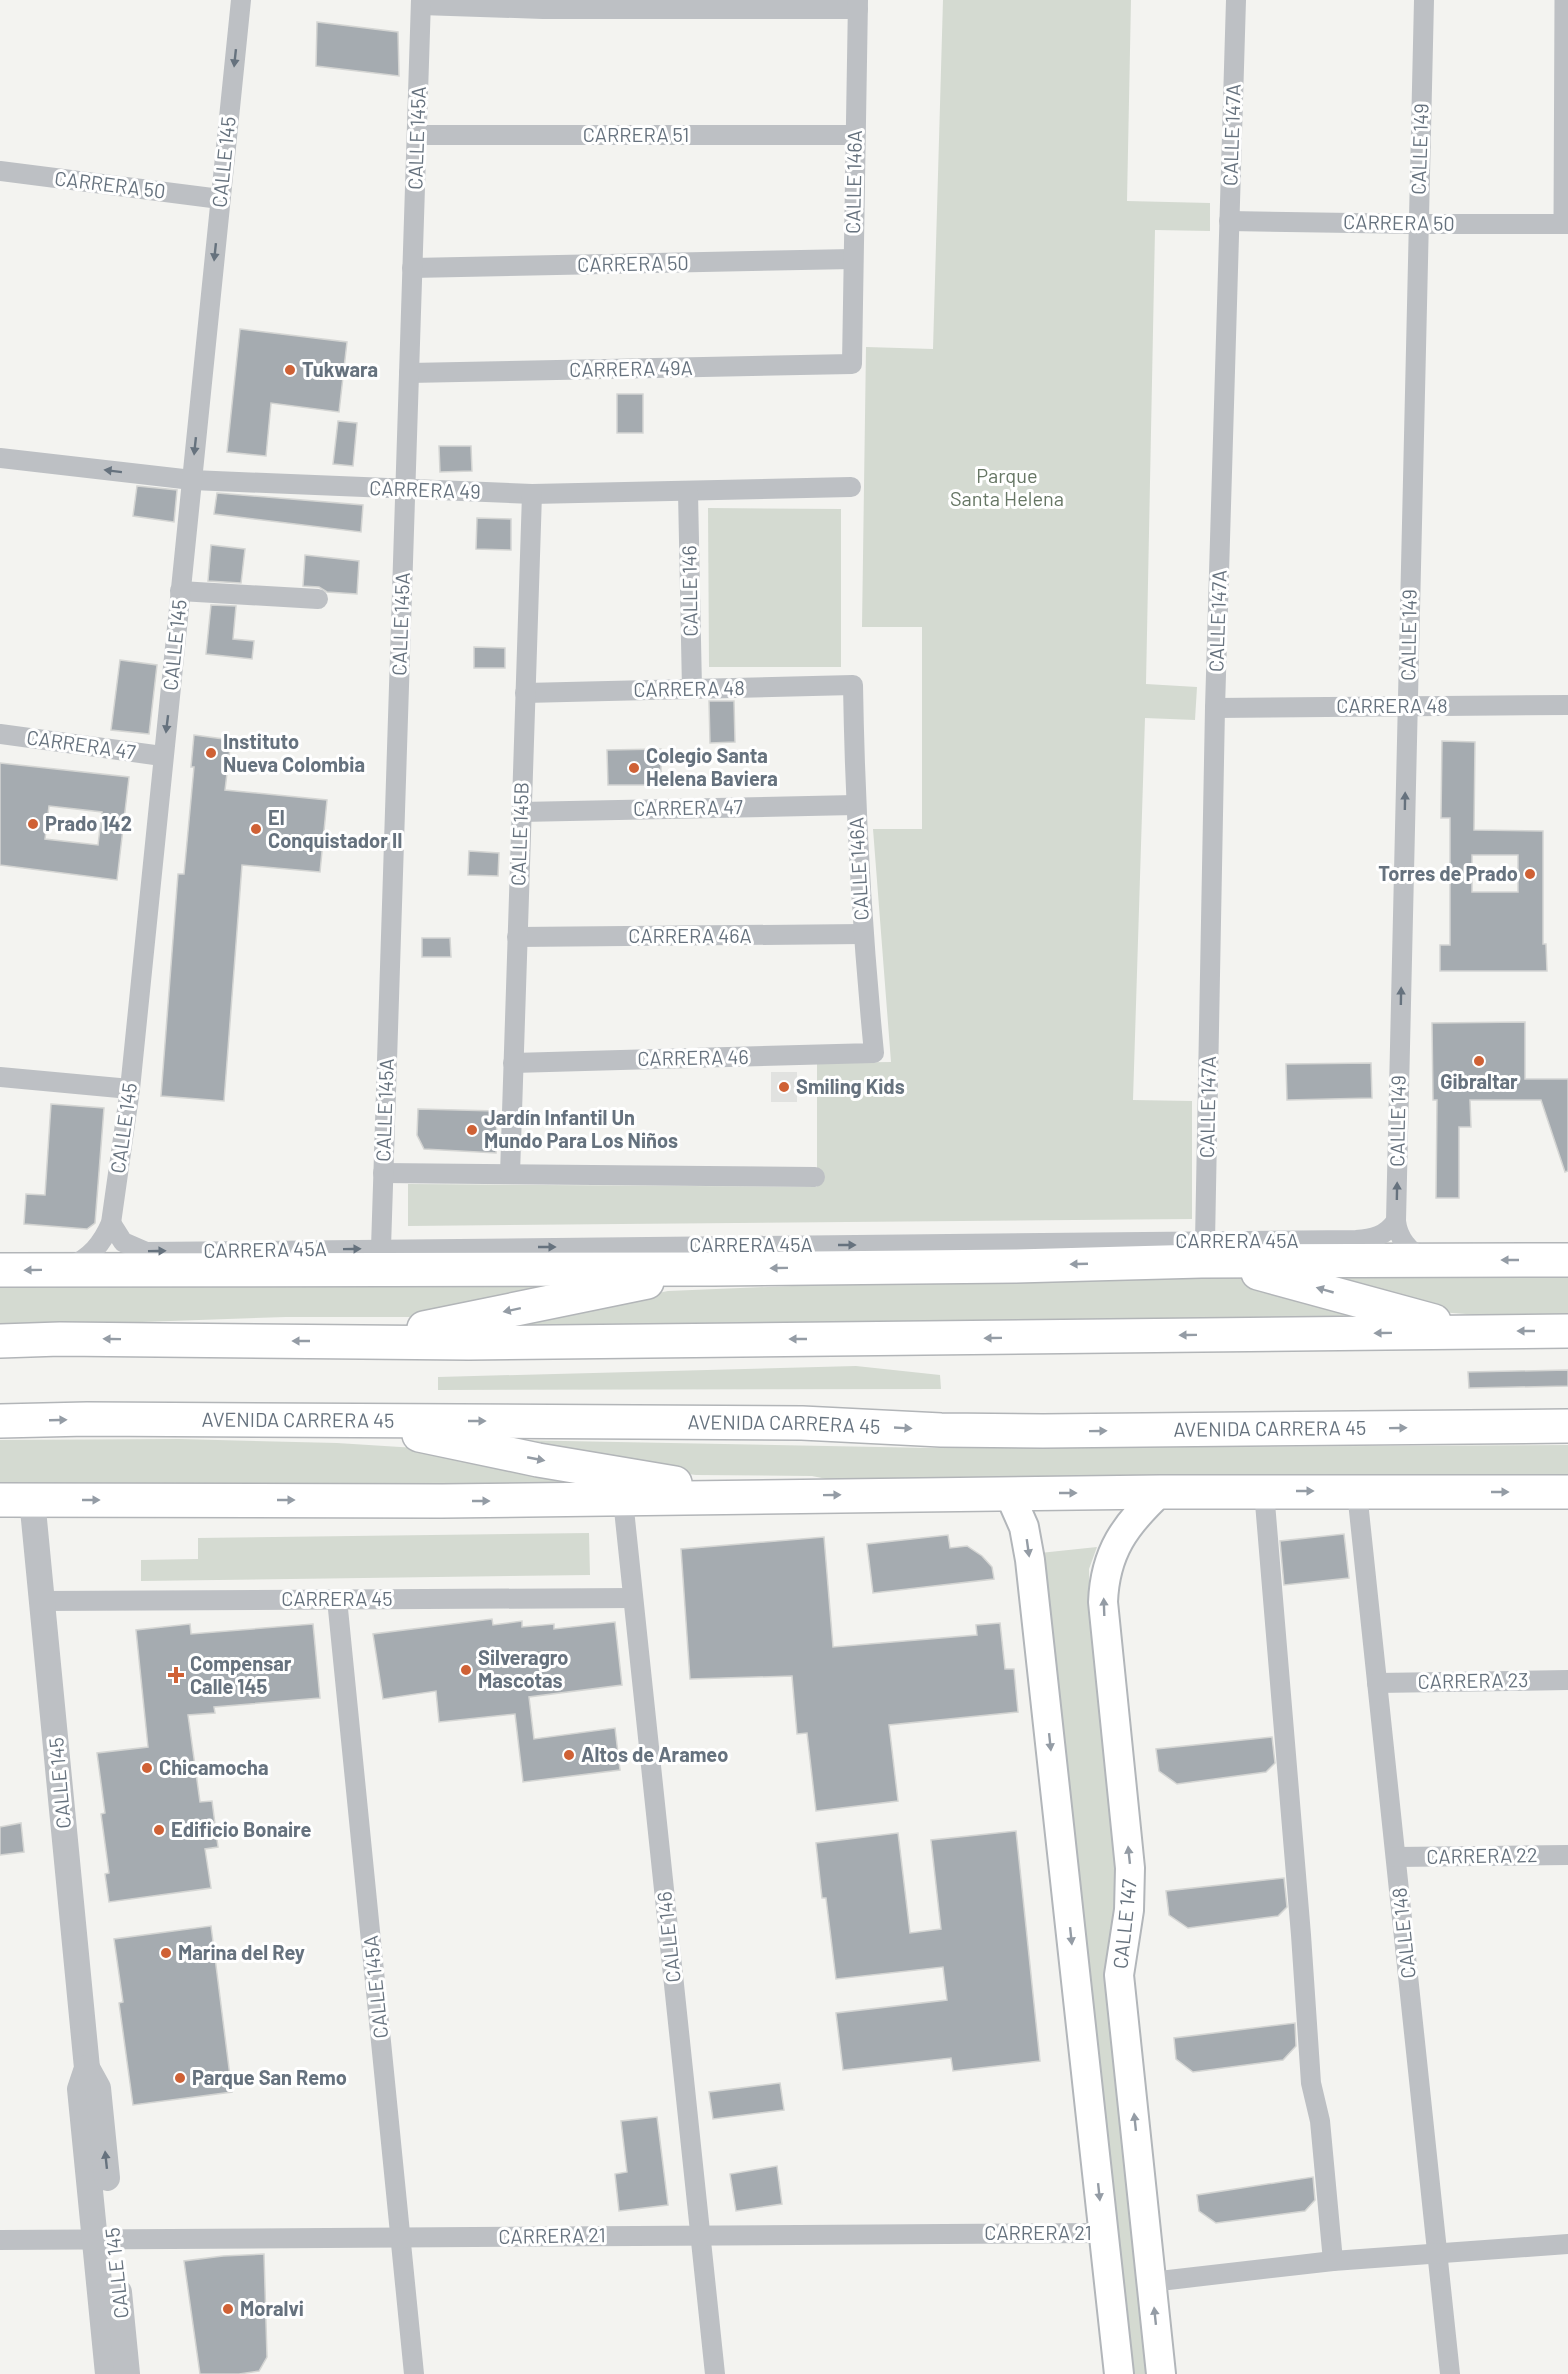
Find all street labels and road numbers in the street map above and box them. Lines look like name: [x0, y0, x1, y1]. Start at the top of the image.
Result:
street label: CALLE 147A: [1217, 84, 1245, 186]
street label: CALLE 145A: [402, 86, 430, 190]
street label: CALLE 149: [1405, 103, 1433, 195]
street label: CALLE 145: [206, 115, 240, 209]
street label: CARRERA 51: [583, 122, 689, 146]
street label: CALLE 146A: [840, 130, 866, 234]
street label: CARRERA 50: [53, 165, 167, 203]
street label: CARRERA 50: [1343, 209, 1455, 235]
street label: CARRERA 50: [577, 250, 689, 276]
street label: CARRERA 49A: [569, 355, 693, 381]
street label: CARRERA 49: [369, 475, 481, 503]
street label: CALLE 146: [676, 545, 702, 637]
street label: CALLE 147A: [1203, 570, 1231, 672]
street label: CALLE 145A: [386, 572, 414, 676]
street label: CALLE 149: [1395, 589, 1421, 681]
street label: CALLE 145: [157, 598, 191, 692]
street label: CARRERA 48: [633, 675, 745, 701]
street label: CARRERA 48: [1336, 693, 1448, 717]
street label: CARRERA 47: [25, 724, 138, 764]
street label: CALLE 145B: [505, 782, 533, 886]
street label: CARRERA 47: [633, 794, 744, 820]
street label: CALLE 146A: [843, 817, 873, 921]
street label: CARRERA 46A: [628, 923, 752, 947]
street label: CARRERA 46: [637, 1044, 749, 1070]
street label: CALLE 147A: [1194, 1056, 1220, 1158]
street label: CALLE 145A: [370, 1058, 398, 1162]
street label: CALLE 149: [1384, 1075, 1410, 1167]
street label: CALLE 145: [105, 1081, 141, 1175]
street label: CARRERA 45A: [1175, 1228, 1299, 1252]
street label: CARRERA 45A: [689, 1232, 813, 1256]
street label: CARRERA 45A: [203, 1236, 327, 1262]
street label: AVENIDA CARRERA 45: [201, 1407, 394, 1432]
street label: AVENIDA CARRERA 45: [687, 1409, 881, 1438]
street label: AVENIDA CARRERA 45: [1173, 1415, 1366, 1441]
street label: CARRERA 45: [281, 1586, 393, 1610]
street label: CARRERA 23: [1417, 1667, 1529, 1693]
street label: CALLE 145: [43, 1737, 75, 1830]
street label: CARRERA 22: [1426, 1842, 1538, 1868]
street label: CALLE 147: [1107, 1877, 1141, 1970]
street label: CALLE 148: [1386, 1886, 1420, 1980]
street label: CALLE 146: [651, 1890, 685, 1984]
street label: CALLE 145A: [358, 1934, 392, 2040]
street label: CARRERA 21: [984, 2220, 1092, 2244]
street label: CARRERA 21: [498, 2222, 606, 2248]
street label: CALLE 145: [99, 2226, 133, 2320]

